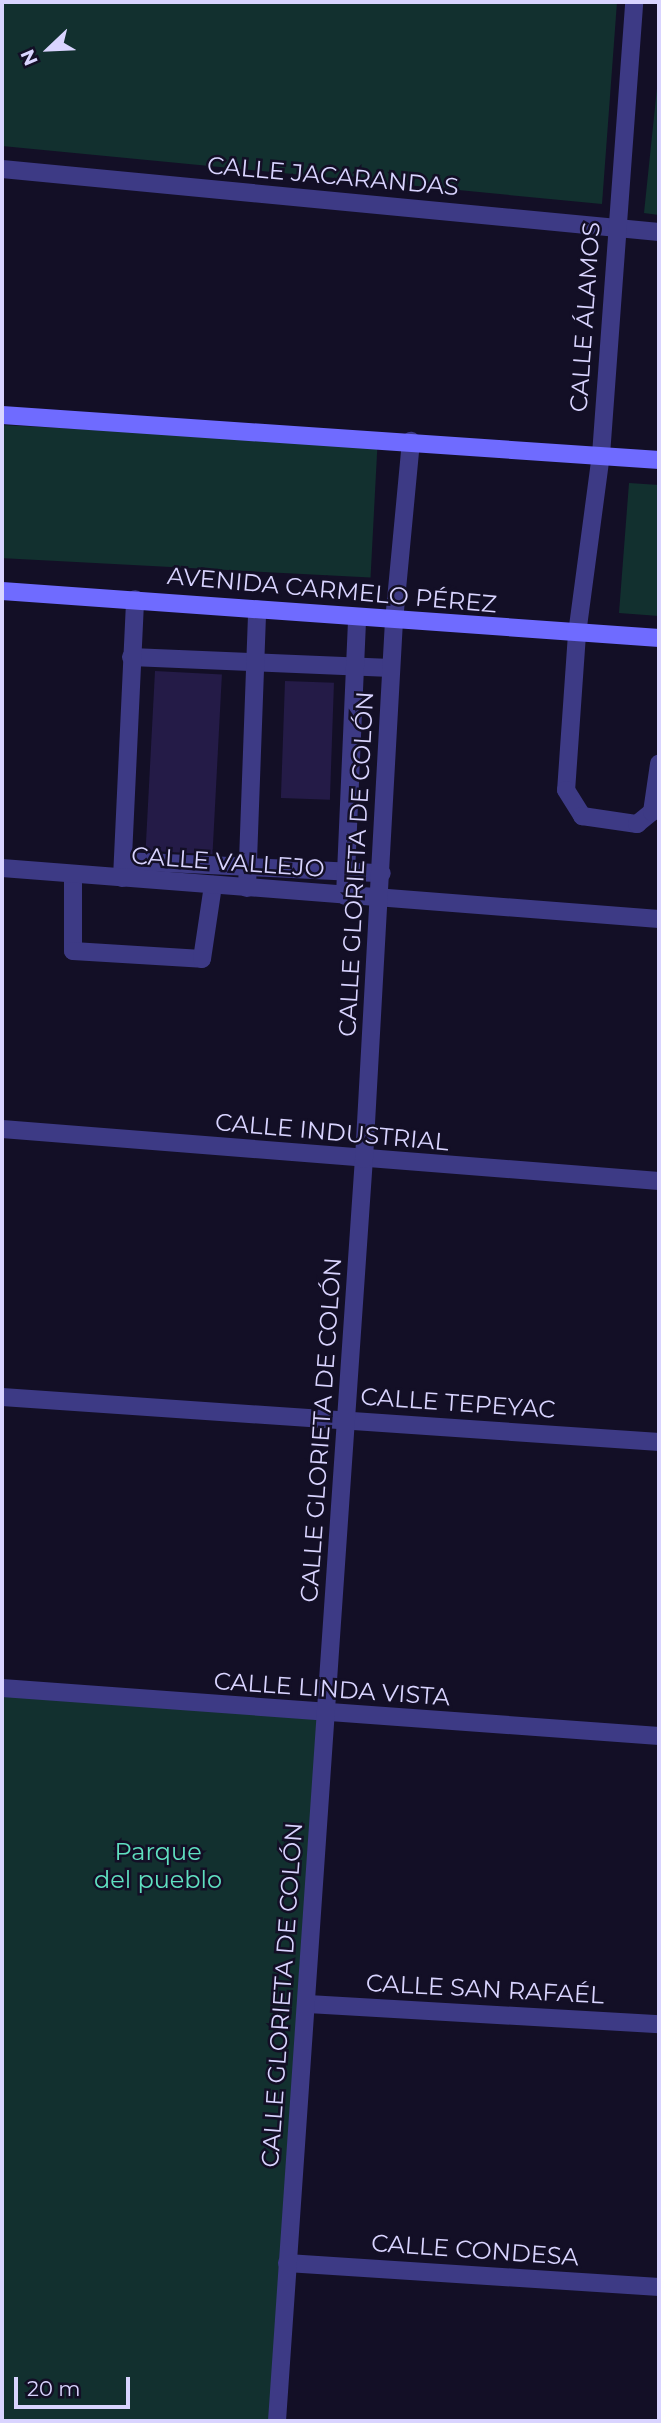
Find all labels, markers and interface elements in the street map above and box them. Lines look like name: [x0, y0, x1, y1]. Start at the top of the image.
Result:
north arrow: [14, 14, 84, 84]
text: N: [16, 46, 43, 69]
street label: CALLE JACARANDAS: [206, 151, 460, 201]
street label: CALLE ÁLAMOS: [564, 221, 606, 413]
street label: AVENIDA CARMELO PÉREZ: [166, 561, 498, 619]
street label: CALLE GLORIETA DE COLÓN: [333, 691, 379, 1037]
street label: CALLE VALLEJO: [130, 841, 326, 883]
street label: CALLE INDUSTRIAL: [214, 1107, 450, 1157]
street label: CALLE GLORIETA DE COLÓN: [295, 1256, 347, 1604]
street label: CALLE TEPEYAC: [360, 1382, 556, 1424]
street label: CALLE LINDA VISTA: [213, 1666, 451, 1712]
street label: CALLE GLORIETA DE COLÓN: [256, 1821, 308, 2169]
park label: Parque del pueblo: [94, 1838, 222, 1894]
street label: CALLE SAN RAFAÉL: [365, 1968, 605, 2010]
street label: CALLE CONDESA: [370, 2228, 580, 2272]
scale bar: [18, 2364, 133, 2408]
text: 20 m: [27, 2376, 81, 2401]

